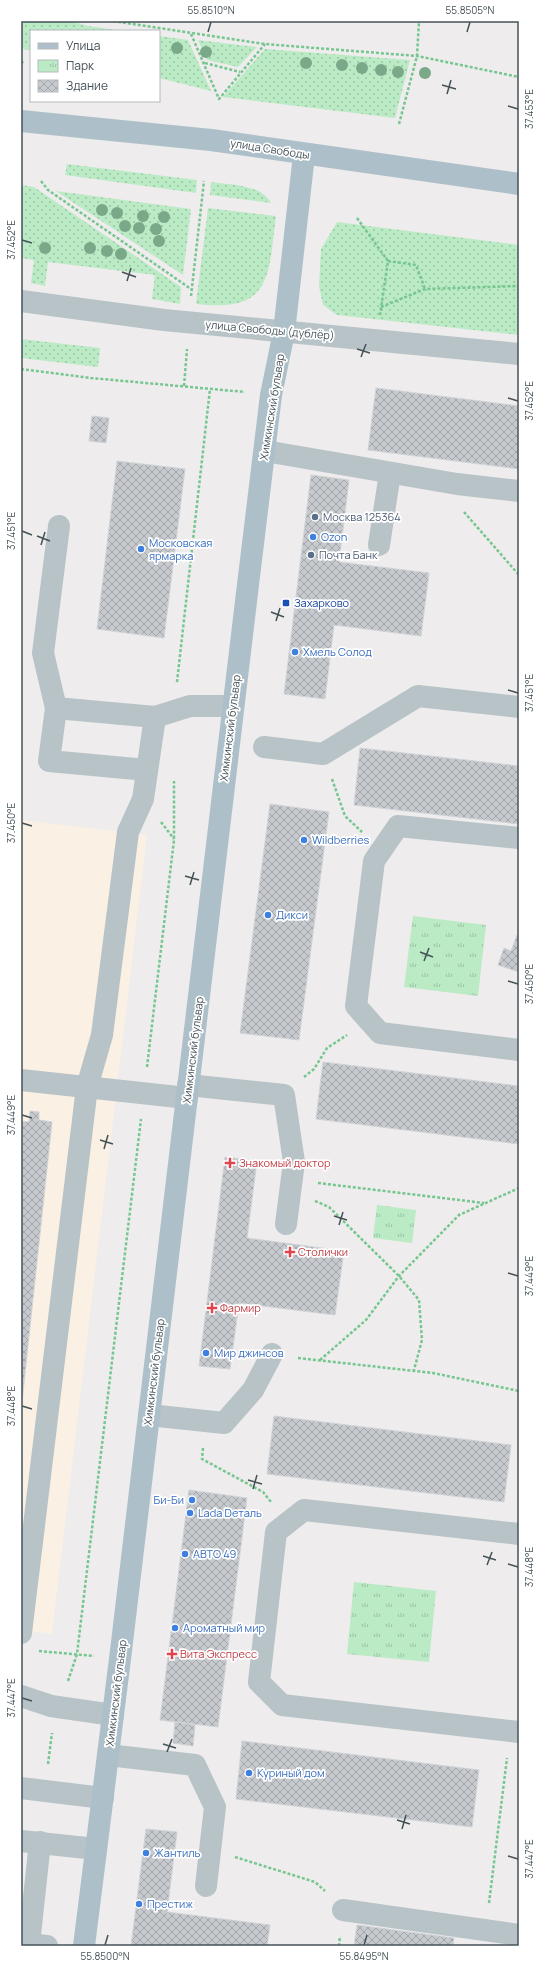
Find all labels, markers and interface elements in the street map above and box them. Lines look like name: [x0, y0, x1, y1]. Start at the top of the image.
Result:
text: 55.8510°N: [187, 3, 235, 17]
text: 55.8505°N: [446, 3, 495, 17]
legend: [30, 30, 160, 102]
text: Улица: [66, 37, 100, 54]
text: Парк: [66, 57, 95, 74]
text: Здание: [66, 77, 108, 94]
text: 37.453°E: [522, 89, 536, 129]
street label: улица Свободы: [229, 135, 311, 162]
text: 37.452°E: [4, 220, 18, 260]
street label: улица Свободы (дублёр): [205, 316, 335, 343]
street label: Химкинский бульвар: [256, 352, 287, 461]
text: 37.452°E: [522, 381, 536, 421]
place label: Москва 125364: [323, 509, 401, 524]
text: 37.451°E: [4, 512, 18, 550]
marker: Москва 125364: [310, 512, 320, 522]
place label: Ozon: [321, 529, 347, 544]
marker: Ozon: [308, 532, 318, 542]
place label: Московская ярмарка: [149, 535, 212, 563]
marker: Московская ярмарка: [136, 544, 146, 554]
place label: Почта Банк: [319, 547, 378, 562]
marker: Почта Банк: [306, 550, 316, 560]
place label: Захарково: [294, 595, 350, 610]
marker: Захарково: [281, 598, 291, 608]
place label: Хмель Солод: [303, 644, 372, 659]
marker: Хмель Солод: [290, 647, 300, 657]
street label: Химкинский бульвар: [216, 673, 244, 782]
text: 37.451°E: [522, 674, 536, 712]
text: 37.450°E: [4, 803, 18, 843]
place label: Wildberries: [312, 832, 370, 847]
marker: Wildberries: [299, 835, 309, 845]
place label: Дикси: [276, 907, 308, 922]
marker: Дикси: [263, 910, 273, 920]
text: 37.450°E: [522, 964, 536, 1004]
street label: Химкинский бульвар: [179, 995, 207, 1104]
text: 37.449°E: [4, 1094, 18, 1135]
place label: Знакомый доктор: [239, 1155, 331, 1170]
marker: Знакомый доктор: [224, 1157, 236, 1169]
place label: Столички: [298, 1244, 348, 1259]
marker: Столички: [285, 1247, 295, 1257]
text: 37.449°E: [522, 1255, 536, 1296]
place label: Фармир: [220, 1300, 261, 1315]
marker: Фармир: [207, 1303, 217, 1313]
street label: Химкинский бульвар: [140, 1317, 168, 1426]
place label: Мир джинсов: [214, 1345, 284, 1360]
marker: Мир джинсов: [201, 1348, 211, 1358]
text: 37.448°E: [4, 1386, 18, 1426]
place label: Би-Би: [154, 1492, 184, 1507]
marker: Би-Би: [187, 1495, 197, 1505]
place label: Lada Dеталь: [198, 1505, 262, 1520]
marker: Lada Dеталь: [185, 1508, 195, 1518]
place label: АВТО 49: [193, 1546, 237, 1561]
text: 37.448°E: [522, 1547, 536, 1587]
marker: АВТО 49: [180, 1549, 190, 1559]
place label: Ароматный мир: [183, 1620, 265, 1635]
marker: Ароматный мир: [170, 1623, 180, 1633]
street label: Химкинский бульвар: [102, 1638, 130, 1747]
place label: Вита Экспресс: [180, 1646, 257, 1661]
marker: Вита Экспресс: [167, 1649, 177, 1659]
text: 37.447°E: [4, 1678, 18, 1718]
place label: Куриный дом: [257, 1765, 325, 1780]
marker: Куриный дом: [244, 1768, 254, 1778]
text: 37.447°E: [522, 1839, 536, 1879]
place label: Жантиль: [154, 1845, 201, 1860]
marker: Жантиль: [141, 1848, 151, 1858]
place label: Престиж: [147, 1896, 193, 1911]
marker: Престиж: [134, 1899, 144, 1909]
text: 55.8500°N: [80, 1949, 130, 1963]
text: 55.8495°N: [339, 1949, 389, 1963]

